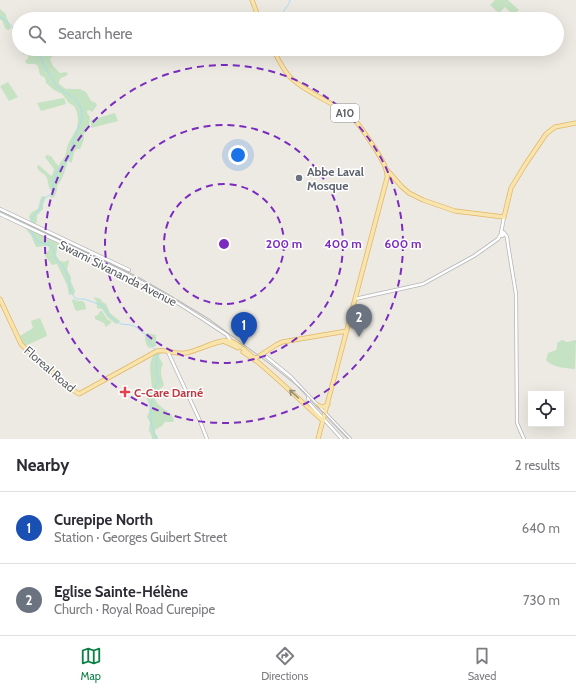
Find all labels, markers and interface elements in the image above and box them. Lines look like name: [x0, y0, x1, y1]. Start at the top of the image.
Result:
search box: [12, 12, 564, 56]
icon: search: [26, 23, 48, 45]
text: Search here: [58, 25, 133, 43]
road number: A10: [331, 104, 359, 122]
your location: [228, 145, 248, 165]
place label: Abbe Laval Mosque: [307, 164, 364, 193]
marker: Abbe Laval Mosque: [294, 173, 304, 183]
text: 200 m: [266, 236, 302, 251]
text: 400 m: [324, 236, 362, 251]
text: 600 m: [385, 236, 421, 251]
street label: Swami Sivananda Avenue: [56, 237, 180, 309]
centre of rings: [217, 237, 231, 251]
pin: 2: [346, 304, 372, 337]
pin: 1: [231, 312, 257, 345]
street label: Floreal Road: [21, 343, 79, 395]
place label: C-Care Darné: [134, 385, 203, 400]
marker: C-Care Darné: [119, 386, 131, 398]
one-way arrow: [290, 390, 300, 399]
map controls: [528, 391, 564, 427]
button: locate: [528, 391, 564, 427]
text: Nearby: [16, 455, 69, 475]
text: 2 results: [515, 457, 560, 473]
text: Curepipe North: [54, 511, 153, 529]
text: 1: [27, 520, 31, 536]
text: 640 m: [522, 520, 560, 536]
text: Station · Georges Guibert Street: [54, 529, 227, 545]
text: Eglise Sainte-Hélène: [54, 583, 188, 601]
text: 2: [26, 592, 32, 608]
text: 730 m: [523, 592, 560, 608]
text: Church · Royal Road Curepipe: [54, 601, 215, 617]
tab: Map: [80, 645, 102, 683]
tab: Directions: [261, 645, 308, 683]
tab: Saved: [468, 645, 496, 683]

